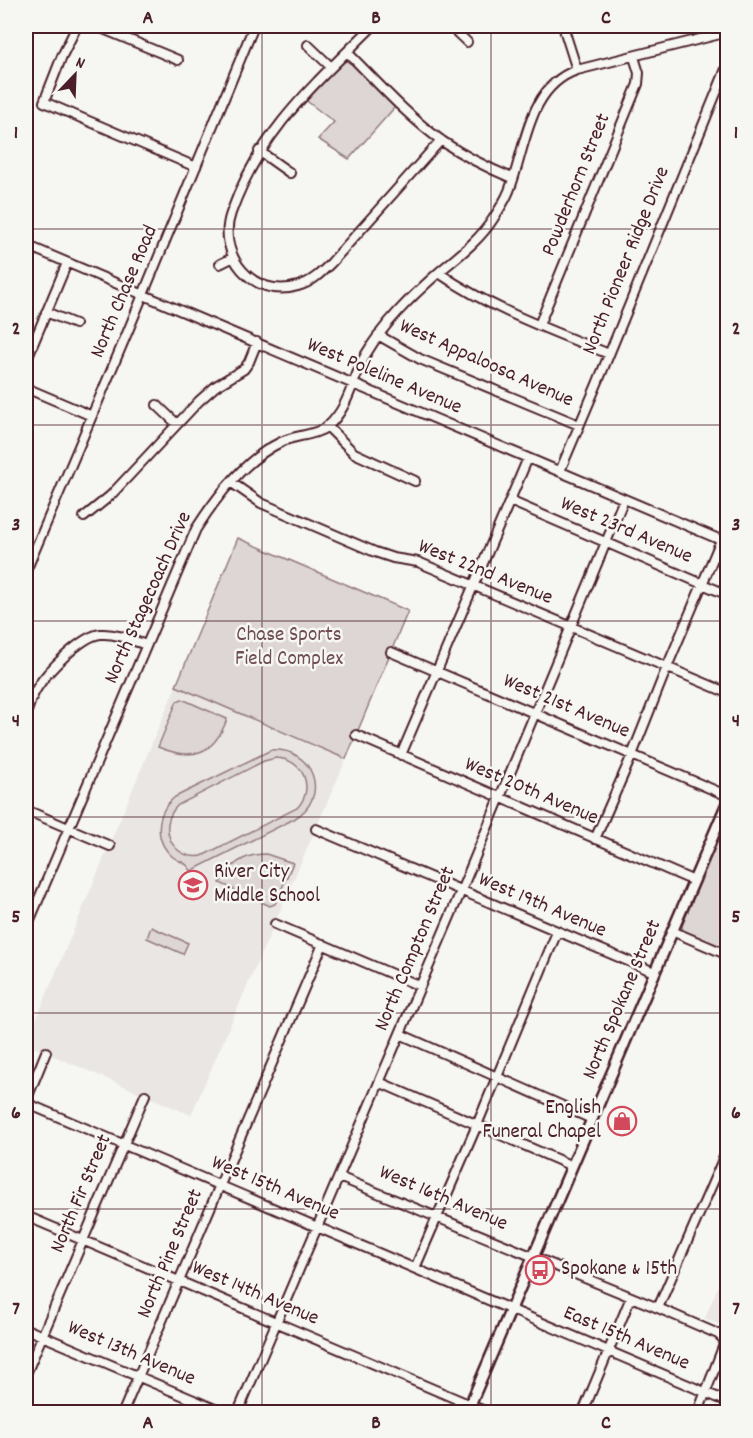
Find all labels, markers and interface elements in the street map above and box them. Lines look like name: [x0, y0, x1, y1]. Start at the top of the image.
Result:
text: A: [143, 5, 154, 33]
text: B: [371, 5, 381, 33]
text: C: [601, 5, 611, 33]
north arrow: [45, 45, 105, 105]
text: N: [72, 51, 88, 76]
street label: Powderhorn Street: [535, 109, 619, 261]
text: 1: [14, 120, 18, 148]
text: 1: [734, 120, 738, 148]
street label: North Pioneer Ridge Drive: [575, 162, 679, 360]
street label: North Chase Road: [84, 221, 166, 363]
street label: West Appaloosa Avenue: [394, 312, 578, 416]
text: 2: [12, 316, 20, 344]
text: 2: [732, 316, 740, 344]
street label: West Poleline Avenue: [302, 331, 466, 423]
street label: West 23rd Avenue: [555, 490, 697, 572]
street label: North Stagecoach Drive: [97, 507, 201, 689]
text: 3: [12, 512, 20, 540]
text: 3: [732, 512, 740, 540]
street label: West 22nd Avenue: [413, 532, 557, 614]
park label: Chase Sports Field Complex: [235, 621, 343, 675]
street label: West 21st Avenue: [498, 667, 634, 747]
text: 4: [12, 708, 20, 736]
text: 4: [732, 708, 740, 736]
street label: West 20th Avenue: [459, 750, 603, 834]
place label: River City Middle School: [214, 858, 320, 912]
street label: North Compton Street: [368, 862, 464, 1036]
street label: West 19th Avenue: [473, 866, 611, 946]
school or university icon: River City Middle School: [177, 869, 209, 901]
text: 5: [11, 904, 21, 932]
text: 5: [731, 904, 741, 932]
street label: North Spokane Street: [576, 915, 670, 1085]
place label: English Funeral Chapel: [482, 1094, 601, 1148]
text: 6: [11, 1100, 21, 1128]
text: 6: [731, 1100, 741, 1128]
shop icon: English Funeral Chapel: [606, 1105, 638, 1137]
street label: North Fir Street: [43, 1130, 121, 1258]
street label: West 15th Avenue: [206, 1148, 344, 1230]
street label: West 16th Avenue: [374, 1158, 512, 1240]
street label: North Pine Street: [130, 1184, 212, 1323]
street label: West 14th Avenue: [187, 1254, 323, 1334]
bus stop icon: Spokane & 15th: [524, 1254, 556, 1286]
place label: Spokane & 15th: [561, 1255, 677, 1285]
text: 7: [12, 1296, 20, 1324]
text: 7: [732, 1296, 740, 1324]
street label: East 15th Avenue: [558, 1299, 694, 1379]
street label: West 13th Avenue: [62, 1314, 200, 1394]
text: A: [143, 1410, 154, 1438]
text: B: [371, 1410, 381, 1438]
text: C: [601, 1410, 611, 1438]

